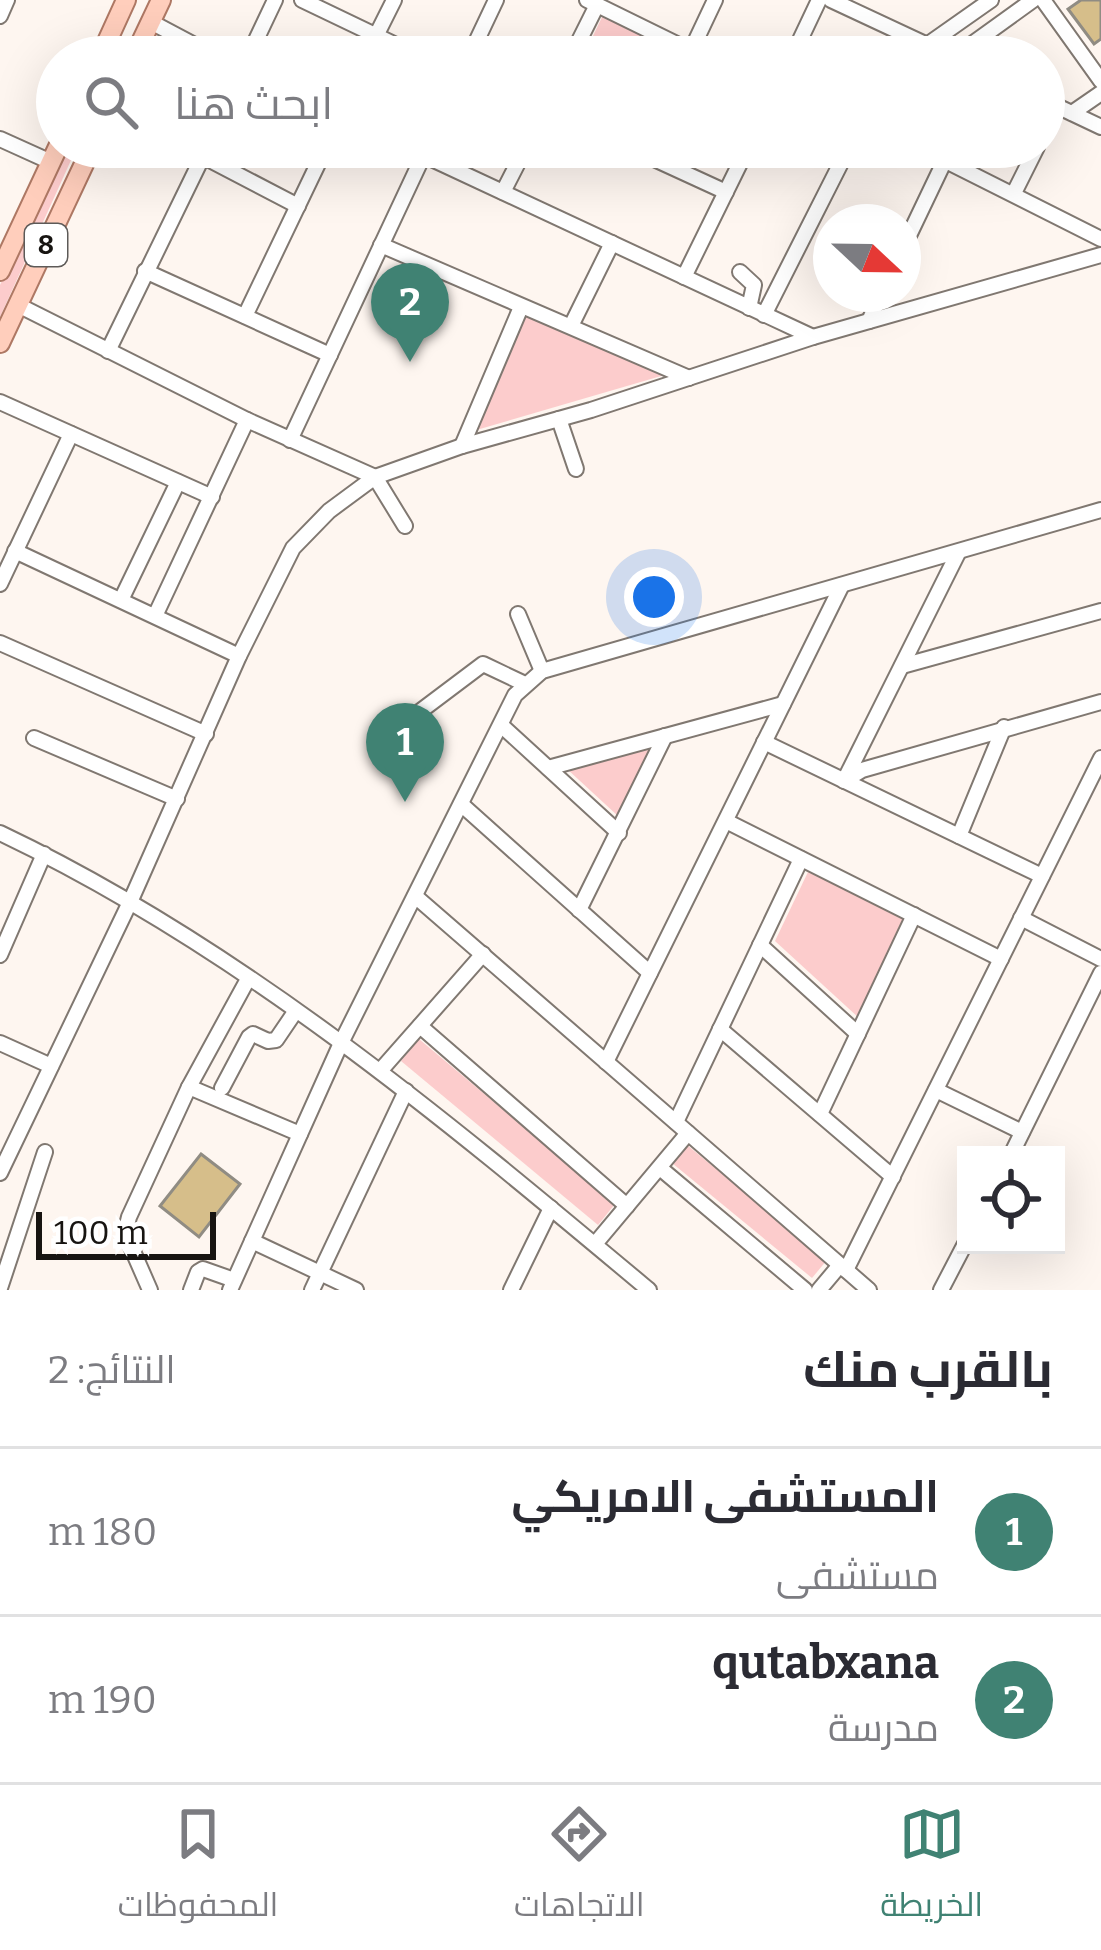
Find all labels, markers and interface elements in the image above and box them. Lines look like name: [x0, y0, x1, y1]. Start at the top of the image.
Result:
search box: [36, 36, 1065, 168]
icon: search: [78, 69, 144, 135]
text: ابحث هنا: [174, 77, 333, 131]
north arrow: [813, 204, 921, 312]
road number: 8: [25, 224, 67, 266]
pin: 2: [371, 263, 449, 362]
your location: [624, 567, 684, 627]
pin: 1: [366, 703, 444, 802]
map controls: [957, 1146, 1065, 1254]
button: locate: [957, 1146, 1065, 1254]
scale bar: [36, 1206, 216, 1259]
text: 100 m: [54, 1213, 148, 1253]
text: بالقرب منك: [803, 1339, 1053, 1401]
text: النتائج: 2: [48, 1347, 176, 1393]
text: المستشفى الامريكي: [512, 1470, 939, 1524]
text: 180 m: [48, 1509, 157, 1555]
text: 1: [1006, 1509, 1022, 1555]
text: مستشفى: [776, 1553, 939, 1599]
text: qutabxana: [712, 1636, 939, 1690]
text: 190 m: [48, 1677, 157, 1723]
text: 2: [1003, 1677, 1025, 1723]
text: مدرسة: [828, 1705, 939, 1751]
tab: المحفوظات: [118, 1801, 278, 1935]
tab: الاتجاهات: [514, 1801, 645, 1935]
tab: الخريطة: [880, 1801, 983, 1935]

